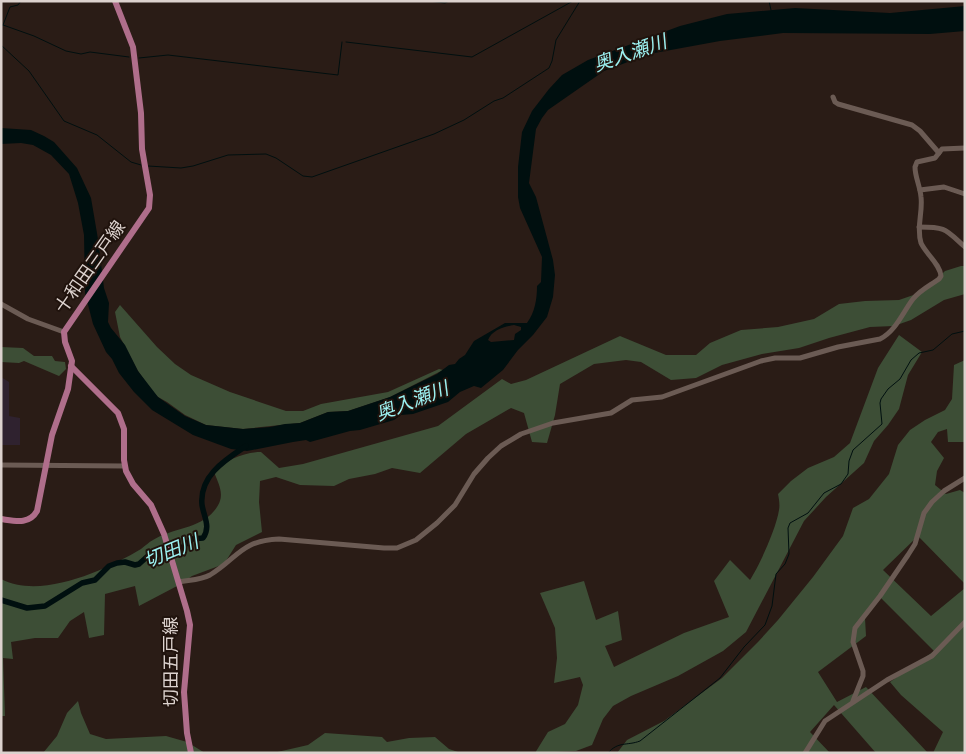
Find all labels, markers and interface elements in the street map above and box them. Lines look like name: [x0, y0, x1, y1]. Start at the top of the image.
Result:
water label: 奥入瀬川: [590, 29, 672, 76]
street label: 十和田三戸線: [50, 216, 130, 318]
water label: 奥入瀬川: [372, 376, 453, 425]
water label: 切田川: [140, 529, 204, 572]
street label: 切田五戸線: [160, 617, 182, 707]

